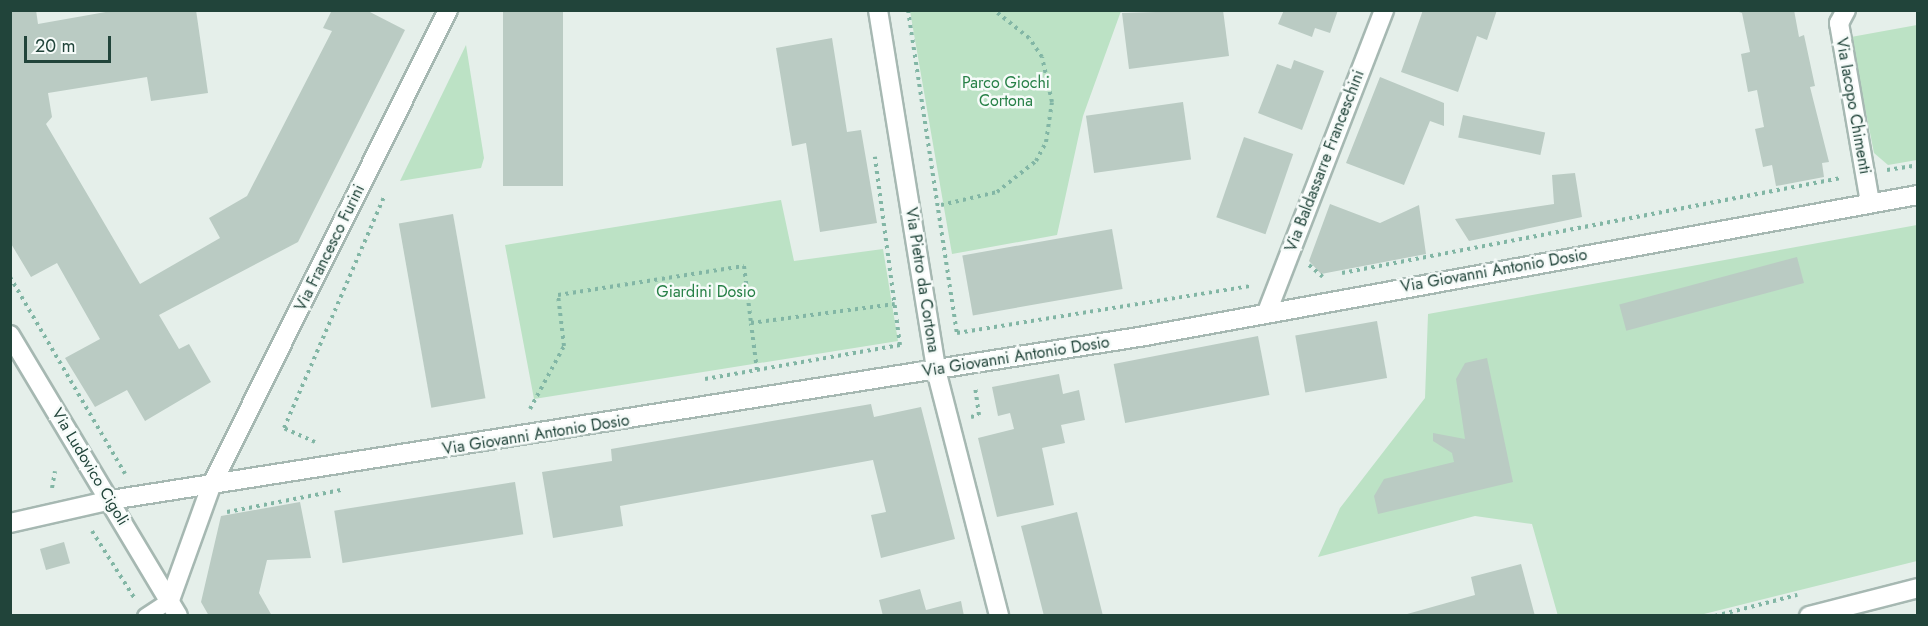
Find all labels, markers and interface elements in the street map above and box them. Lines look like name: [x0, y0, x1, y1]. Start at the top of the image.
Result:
scale bar: [27, 24, 114, 62]
text: 20 m: [35, 33, 75, 59]
street label: Via Iacopo Chimenti: [1832, 36, 1874, 176]
street label: Via Baldassarre Franceschini: [1281, 67, 1369, 255]
park label: Parco Giochi Cortona: [962, 73, 1050, 111]
street label: Via Francesco Furini: [291, 182, 369, 314]
street label: Via Pietro da Cortona: [901, 206, 943, 354]
street label: Via Giovanni Antonio Dosio: [1399, 245, 1589, 297]
park label: Giardini Dosio: [656, 282, 756, 302]
street label: Via Giovanni Antonio Dosio: [921, 333, 1111, 381]
street label: Via Ludovico Cigoli: [47, 405, 133, 529]
street label: Via Giovanni Antonio Dosio: [441, 411, 631, 459]

